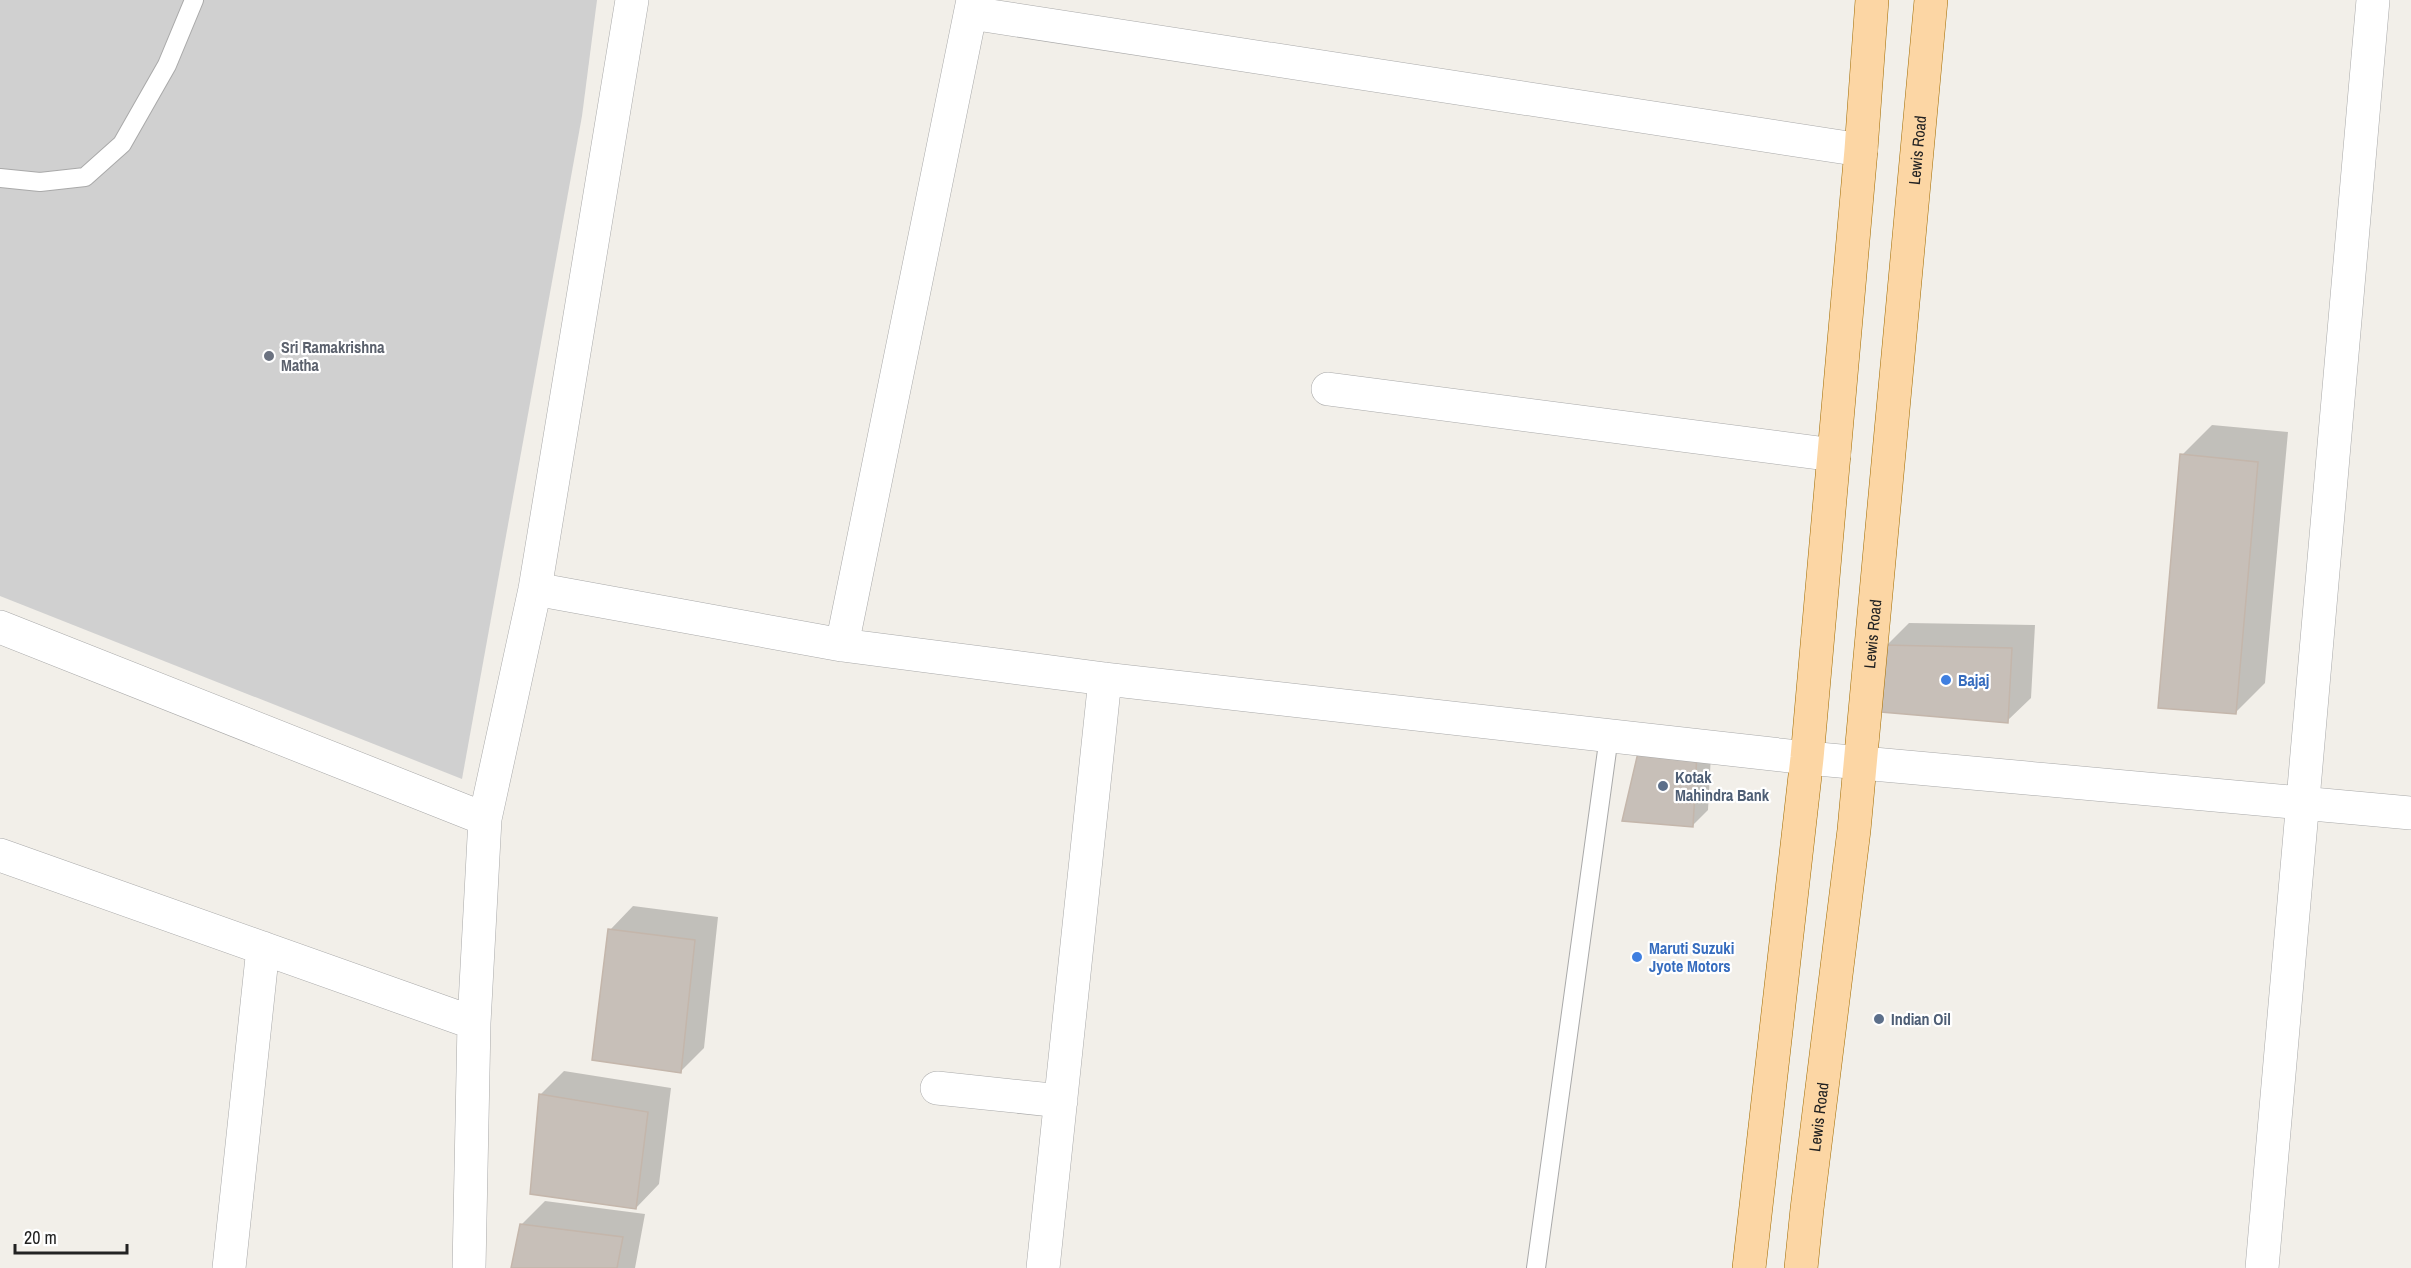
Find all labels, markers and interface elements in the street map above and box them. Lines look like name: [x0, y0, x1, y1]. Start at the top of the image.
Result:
street label: Lewis Road: [1903, 115, 1931, 186]
place label: Sri Ramakrishna Matha: [281, 336, 385, 376]
marker: Sri Ramakrishna Matha: [262, 349, 276, 363]
street label: Lewis Road: [1858, 599, 1886, 670]
place label: Bajaj: [1958, 669, 1989, 691]
marker: Bajaj: [1939, 673, 1953, 687]
place label: Kotak Mahindra Bank: [1675, 766, 1770, 806]
marker: Kotak Mahindra Bank: [1656, 779, 1670, 793]
place label: Maruti Suzuki Jyote Motors: [1649, 937, 1734, 977]
marker: Maruti Suzuki Jyote Motors: [1630, 950, 1644, 964]
place label: Indian Oil: [1891, 1008, 1951, 1030]
marker: Indian Oil: [1872, 1012, 1886, 1026]
street label: Lewis Road: [1803, 1081, 1834, 1153]
scale bar: [15, 1217, 128, 1255]
text: 20 m: [24, 1225, 57, 1250]

